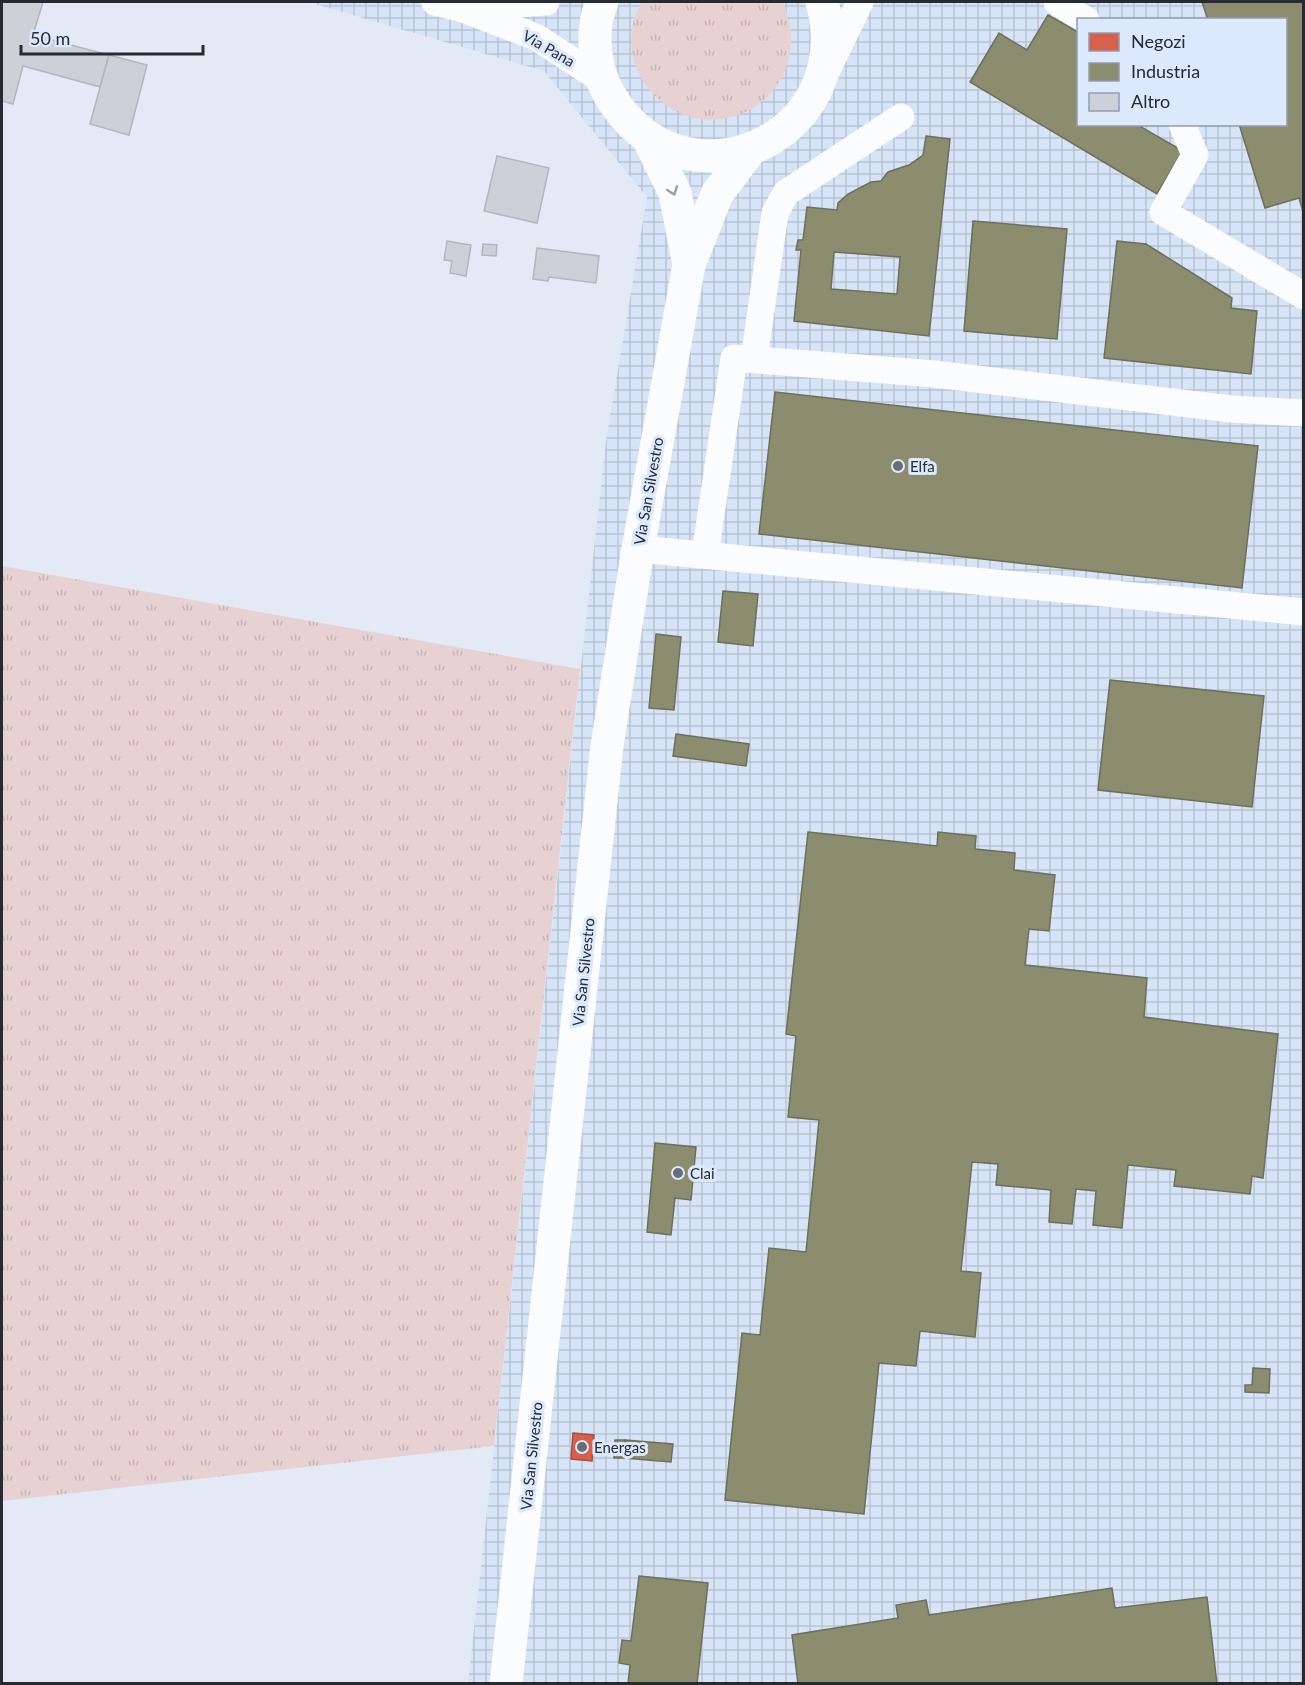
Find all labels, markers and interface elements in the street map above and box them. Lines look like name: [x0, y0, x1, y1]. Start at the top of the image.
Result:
scale bar: [21, 18, 202, 56]
legend: [1077, 18, 1287, 126]
street label: Via Pana: [520, 26, 578, 70]
text: 50 m: [30, 27, 70, 49]
text: Negozi: [1131, 30, 1186, 52]
text: Industria: [1131, 60, 1200, 82]
text: Altro: [1131, 90, 1170, 112]
one-way arrow: [665, 185, 678, 196]
street label: Via San Silvestro: [630, 436, 666, 546]
place label: Elfa: [910, 457, 935, 475]
marker: Elfa: [891, 459, 905, 473]
street label: Via San Silvestro: [568, 917, 598, 1027]
place label: Clai: [690, 1164, 715, 1182]
marker: Clai: [671, 1166, 685, 1180]
street label: Via San Silvestro: [516, 1401, 546, 1511]
place label: Energas: [594, 1438, 646, 1456]
marker: Energas: [575, 1440, 589, 1454]

